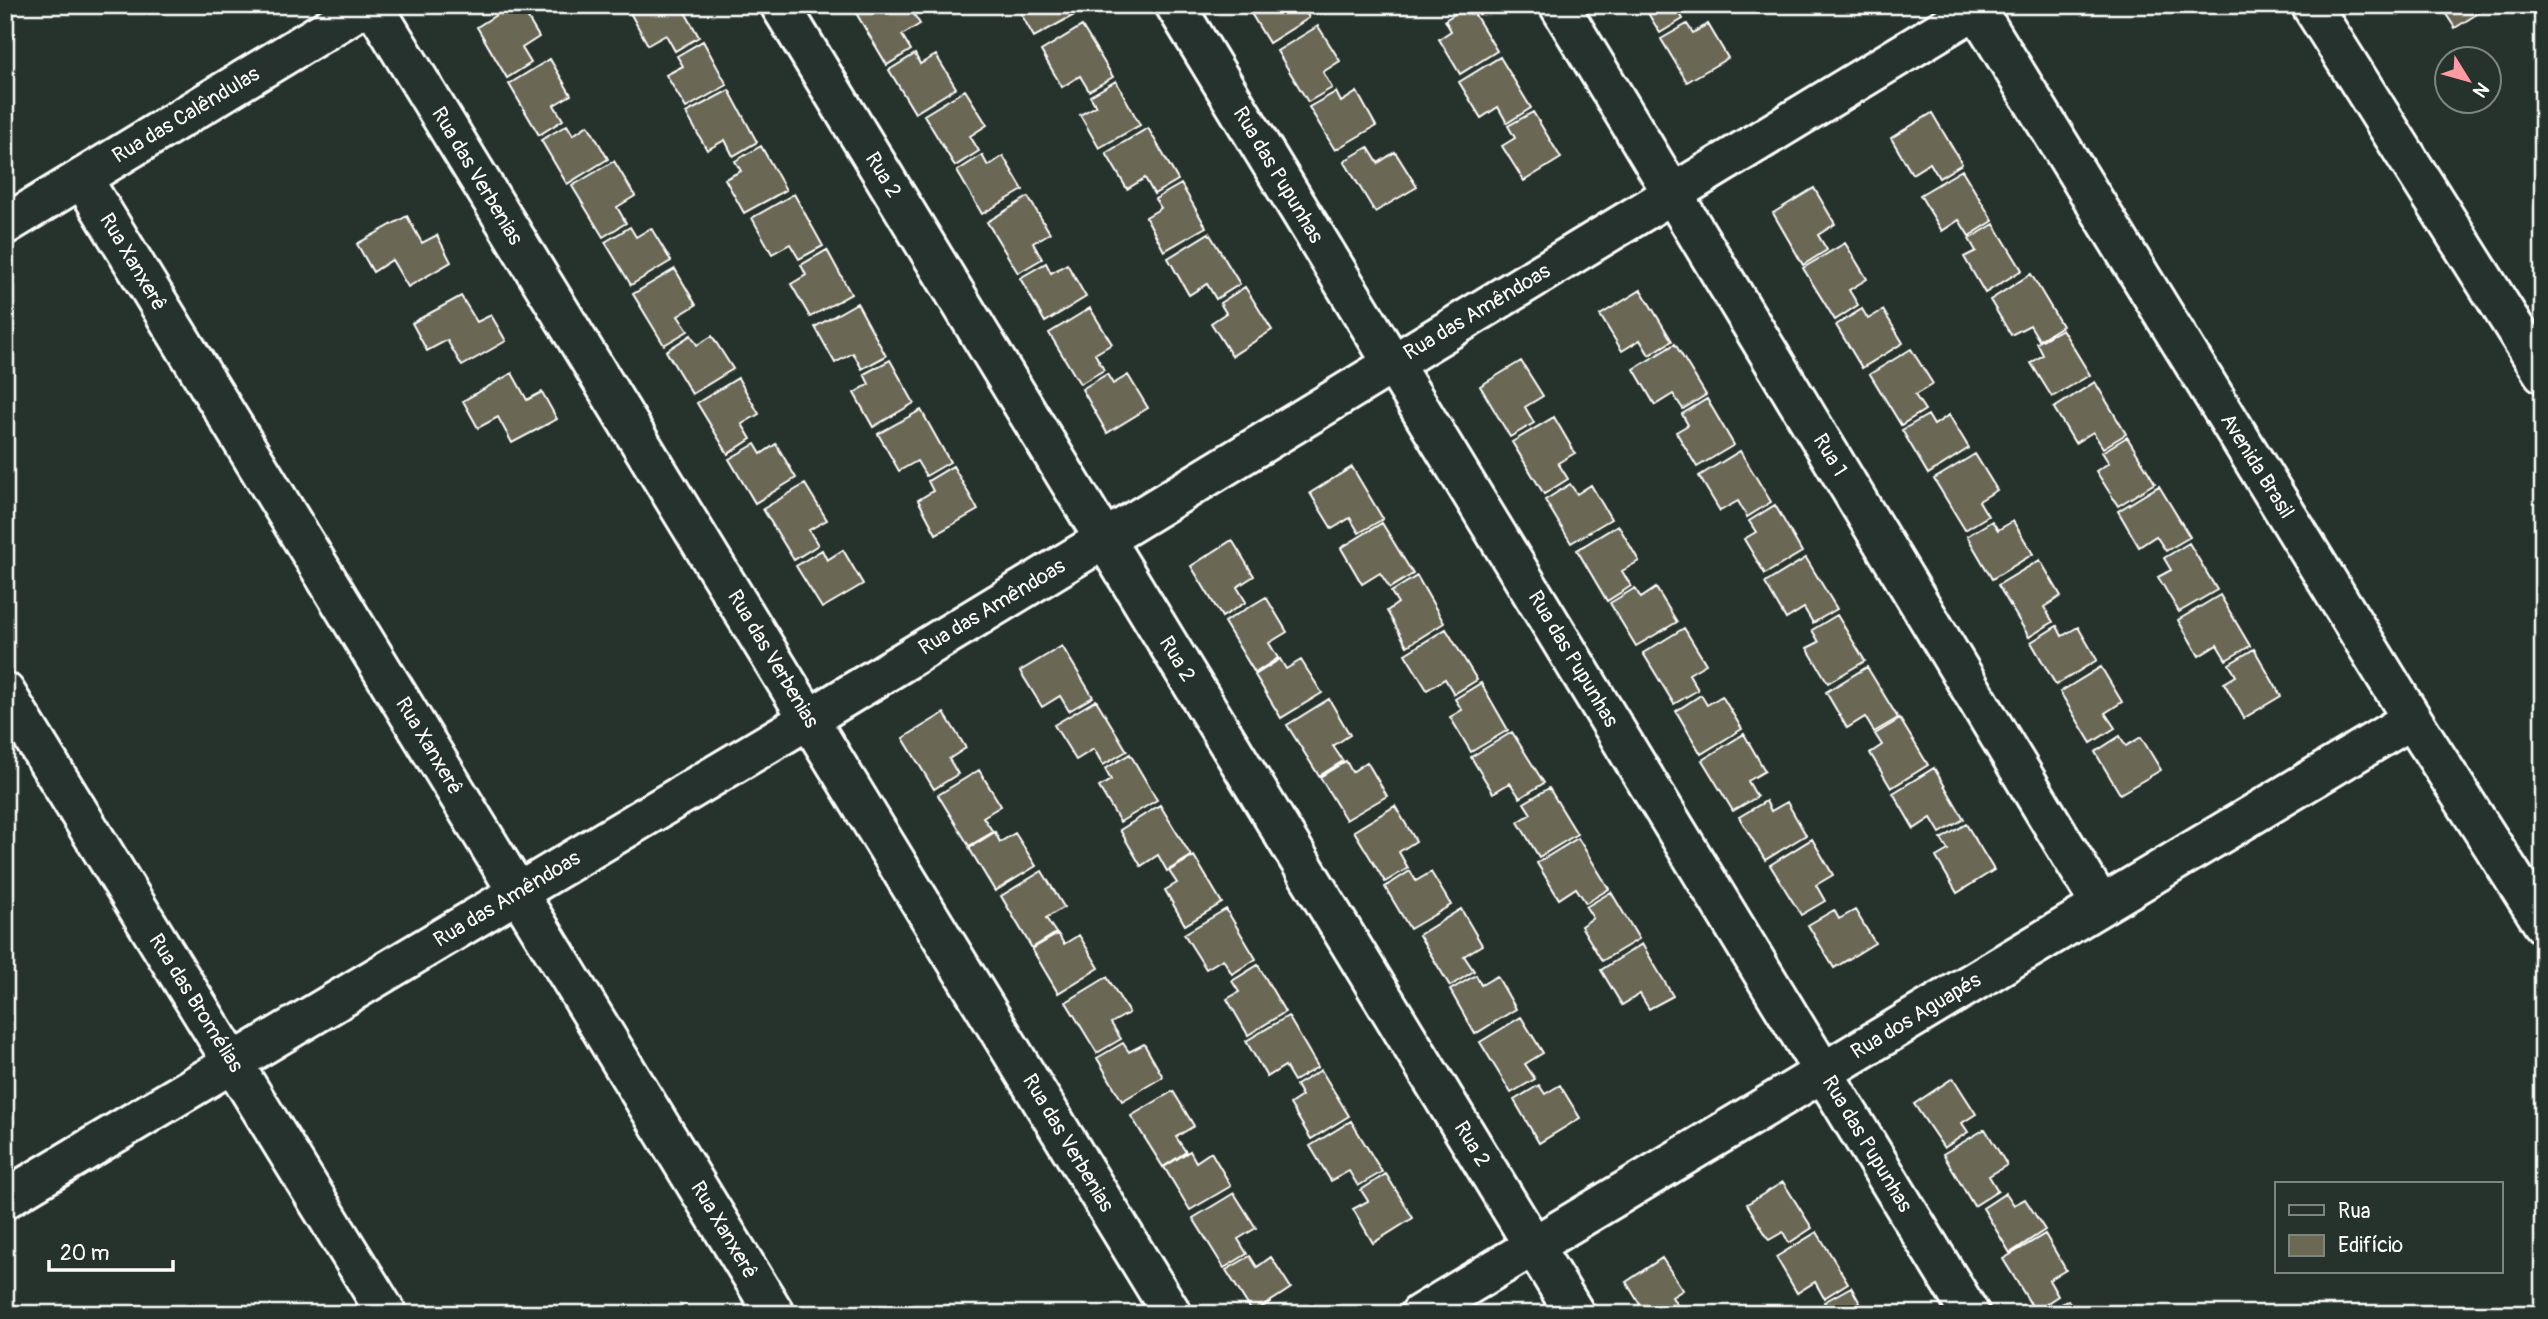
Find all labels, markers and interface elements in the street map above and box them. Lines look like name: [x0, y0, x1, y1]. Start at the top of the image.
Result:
north arrow: [2432, 46, 2502, 116]
street label: Rua das Calêndulas: [108, 60, 265, 170]
text: N: [2467, 77, 2494, 102]
street label: Rua das Verbenias: [425, 102, 529, 251]
street label: Rua das Pupunhas: [1227, 102, 1330, 249]
street label: Rua 2: [859, 147, 907, 203]
street label: Rua Xanxerê: [93, 208, 173, 316]
street label: Rua das Amêndoas: [1399, 257, 1556, 366]
street label: Avenida Brasil: [2214, 408, 2300, 524]
street label: Rua 1: [1807, 429, 1853, 481]
street label: Rua das Amêndoas: [914, 552, 1071, 661]
street label: Rua das Verbenias: [721, 585, 825, 734]
street label: Rua das Pupunhas: [1522, 586, 1625, 733]
street label: Rua 2: [1153, 631, 1201, 687]
street label: Rua Xanxerê: [389, 692, 469, 800]
street label: Rua das Amêndoas: [429, 844, 586, 953]
street label: Rua das Bromélias: [143, 929, 250, 1078]
street label: Rua dos Aguapés: [1846, 966, 1987, 1065]
street label: Rua das Verbenias: [1016, 1069, 1120, 1218]
street label: Rua das Pupunhas: [1816, 1071, 1919, 1218]
street label: Rua 2: [1448, 1116, 1496, 1172]
street label: Rua Xanxerê: [684, 1176, 764, 1284]
legend: [2275, 1182, 2502, 1274]
text: Rua: [2338, 1198, 2371, 1225]
scale bar: [49, 1228, 173, 1272]
text: Edifício: [2338, 1232, 2403, 1259]
text: 20 m: [60, 1240, 109, 1267]

